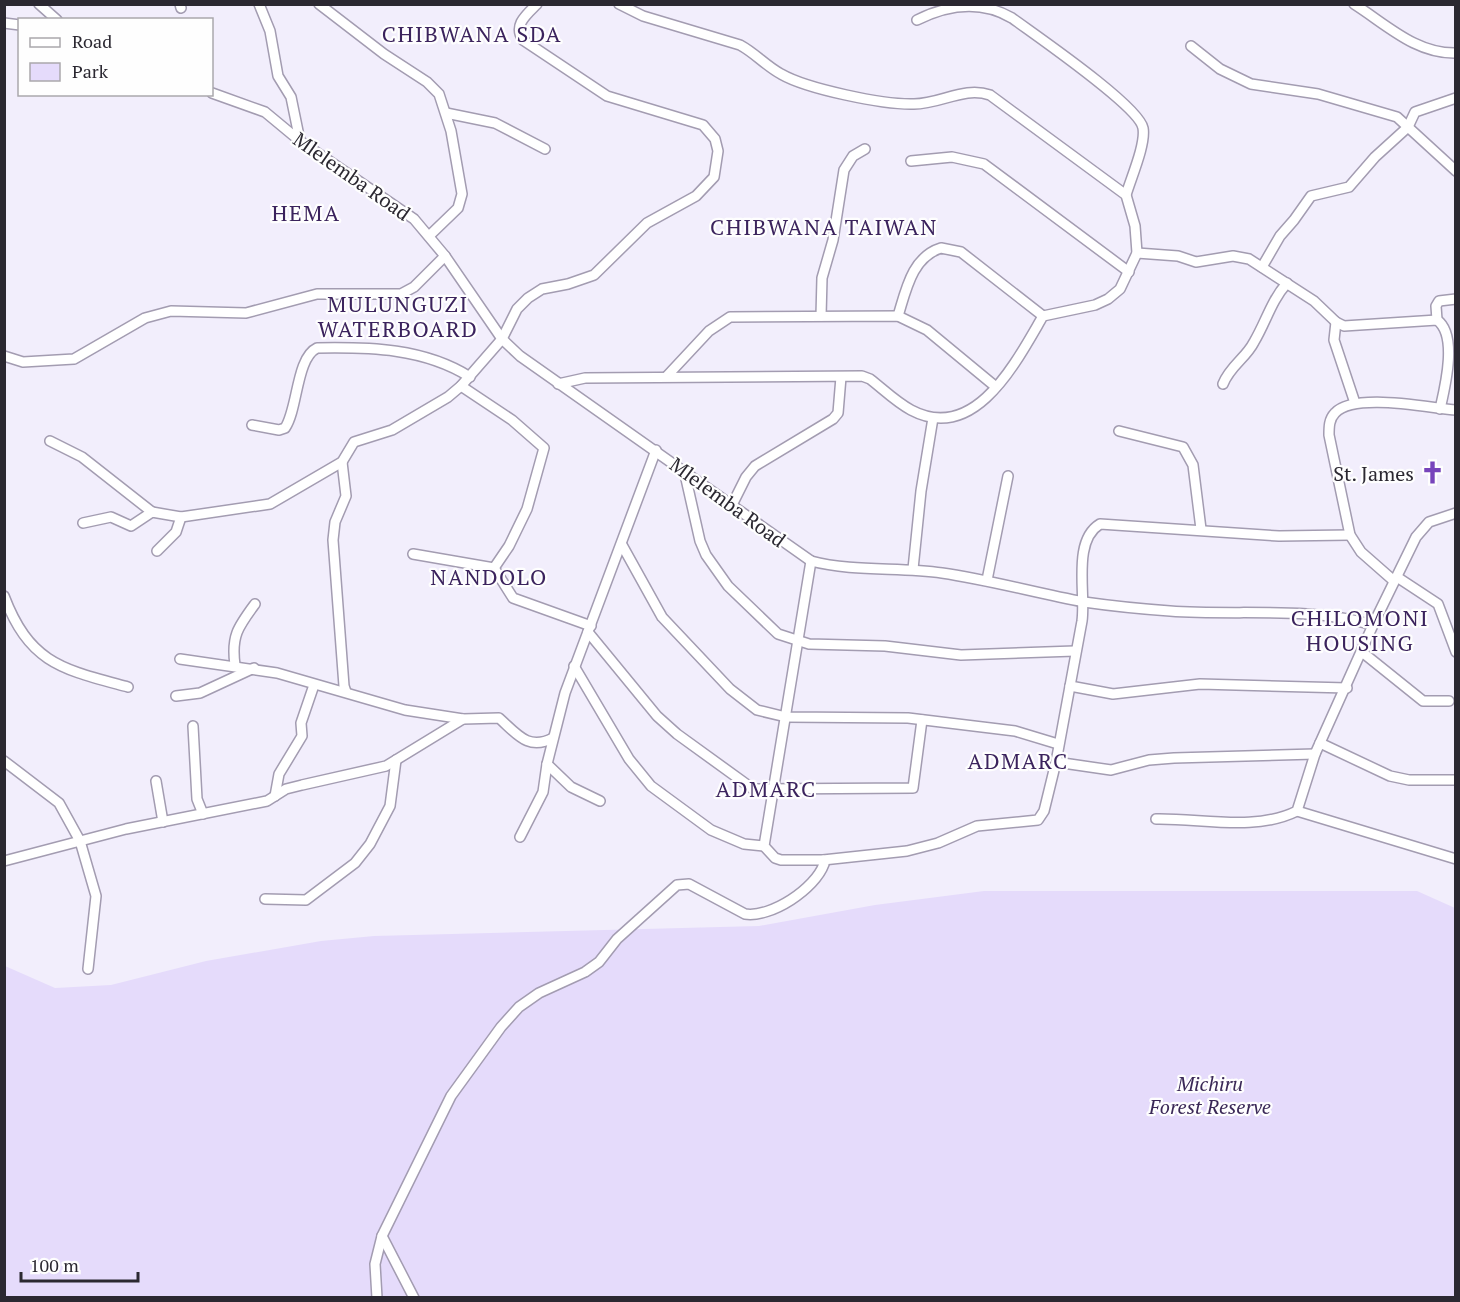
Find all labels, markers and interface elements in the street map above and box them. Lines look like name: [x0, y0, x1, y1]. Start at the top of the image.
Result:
legend: [18, 18, 213, 96]
district label: CHIBWANA SDA: [382, 19, 562, 48]
text: Road: [72, 29, 112, 53]
text: Park: [72, 59, 109, 83]
street label: Mlelemba Road: [288, 126, 416, 226]
district label: HEMA: [272, 198, 340, 227]
district label: CHIBWANA TAIWAN: [710, 212, 938, 241]
district label: MULUNGUZI WATERBOARD: [318, 289, 478, 343]
street label: Mlelemba Road: [665, 451, 791, 553]
place label: St. James: [1333, 460, 1414, 487]
church icon: St. James: [1419, 460, 1445, 486]
district label: NANDOLO: [430, 562, 548, 591]
district label: CHILOMONI HOUSING: [1291, 603, 1429, 657]
district label: ADMARC: [967, 746, 1069, 775]
district label: ADMARC: [715, 774, 817, 803]
park label: Michiru Forest Reserve: [1148, 1070, 1271, 1120]
scale bar: [21, 1245, 138, 1283]
text: 100 m: [30, 1253, 79, 1277]

